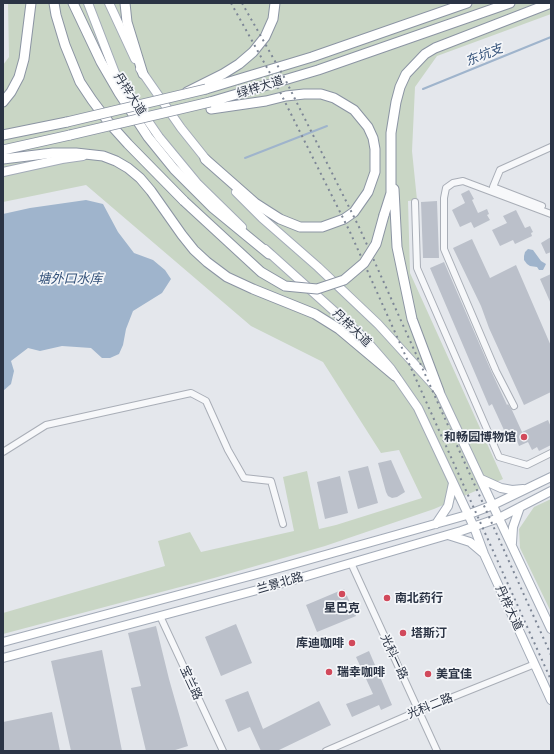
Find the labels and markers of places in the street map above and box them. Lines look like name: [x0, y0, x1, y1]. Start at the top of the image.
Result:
place label: 和畅园博物馆: [444, 430, 516, 444]
marker: 和畅园博物馆: [519, 432, 529, 442]
marker: 星巴克: [337, 589, 347, 599]
place label: 南北药行: [395, 591, 443, 605]
marker: 南北药行: [382, 593, 392, 603]
place label: 星巴克: [324, 601, 360, 615]
place label: 塔斯汀: [411, 626, 447, 640]
marker: 塔斯汀: [398, 628, 408, 638]
place label: 库迪咖啡: [296, 636, 344, 650]
marker: 库迪咖啡: [347, 638, 357, 648]
place label: 瑞幸咖啡: [337, 665, 385, 679]
marker: 瑞幸咖啡: [324, 667, 334, 677]
place label: 美宜佳: [436, 667, 472, 681]
marker: 美宜佳: [423, 669, 433, 679]

